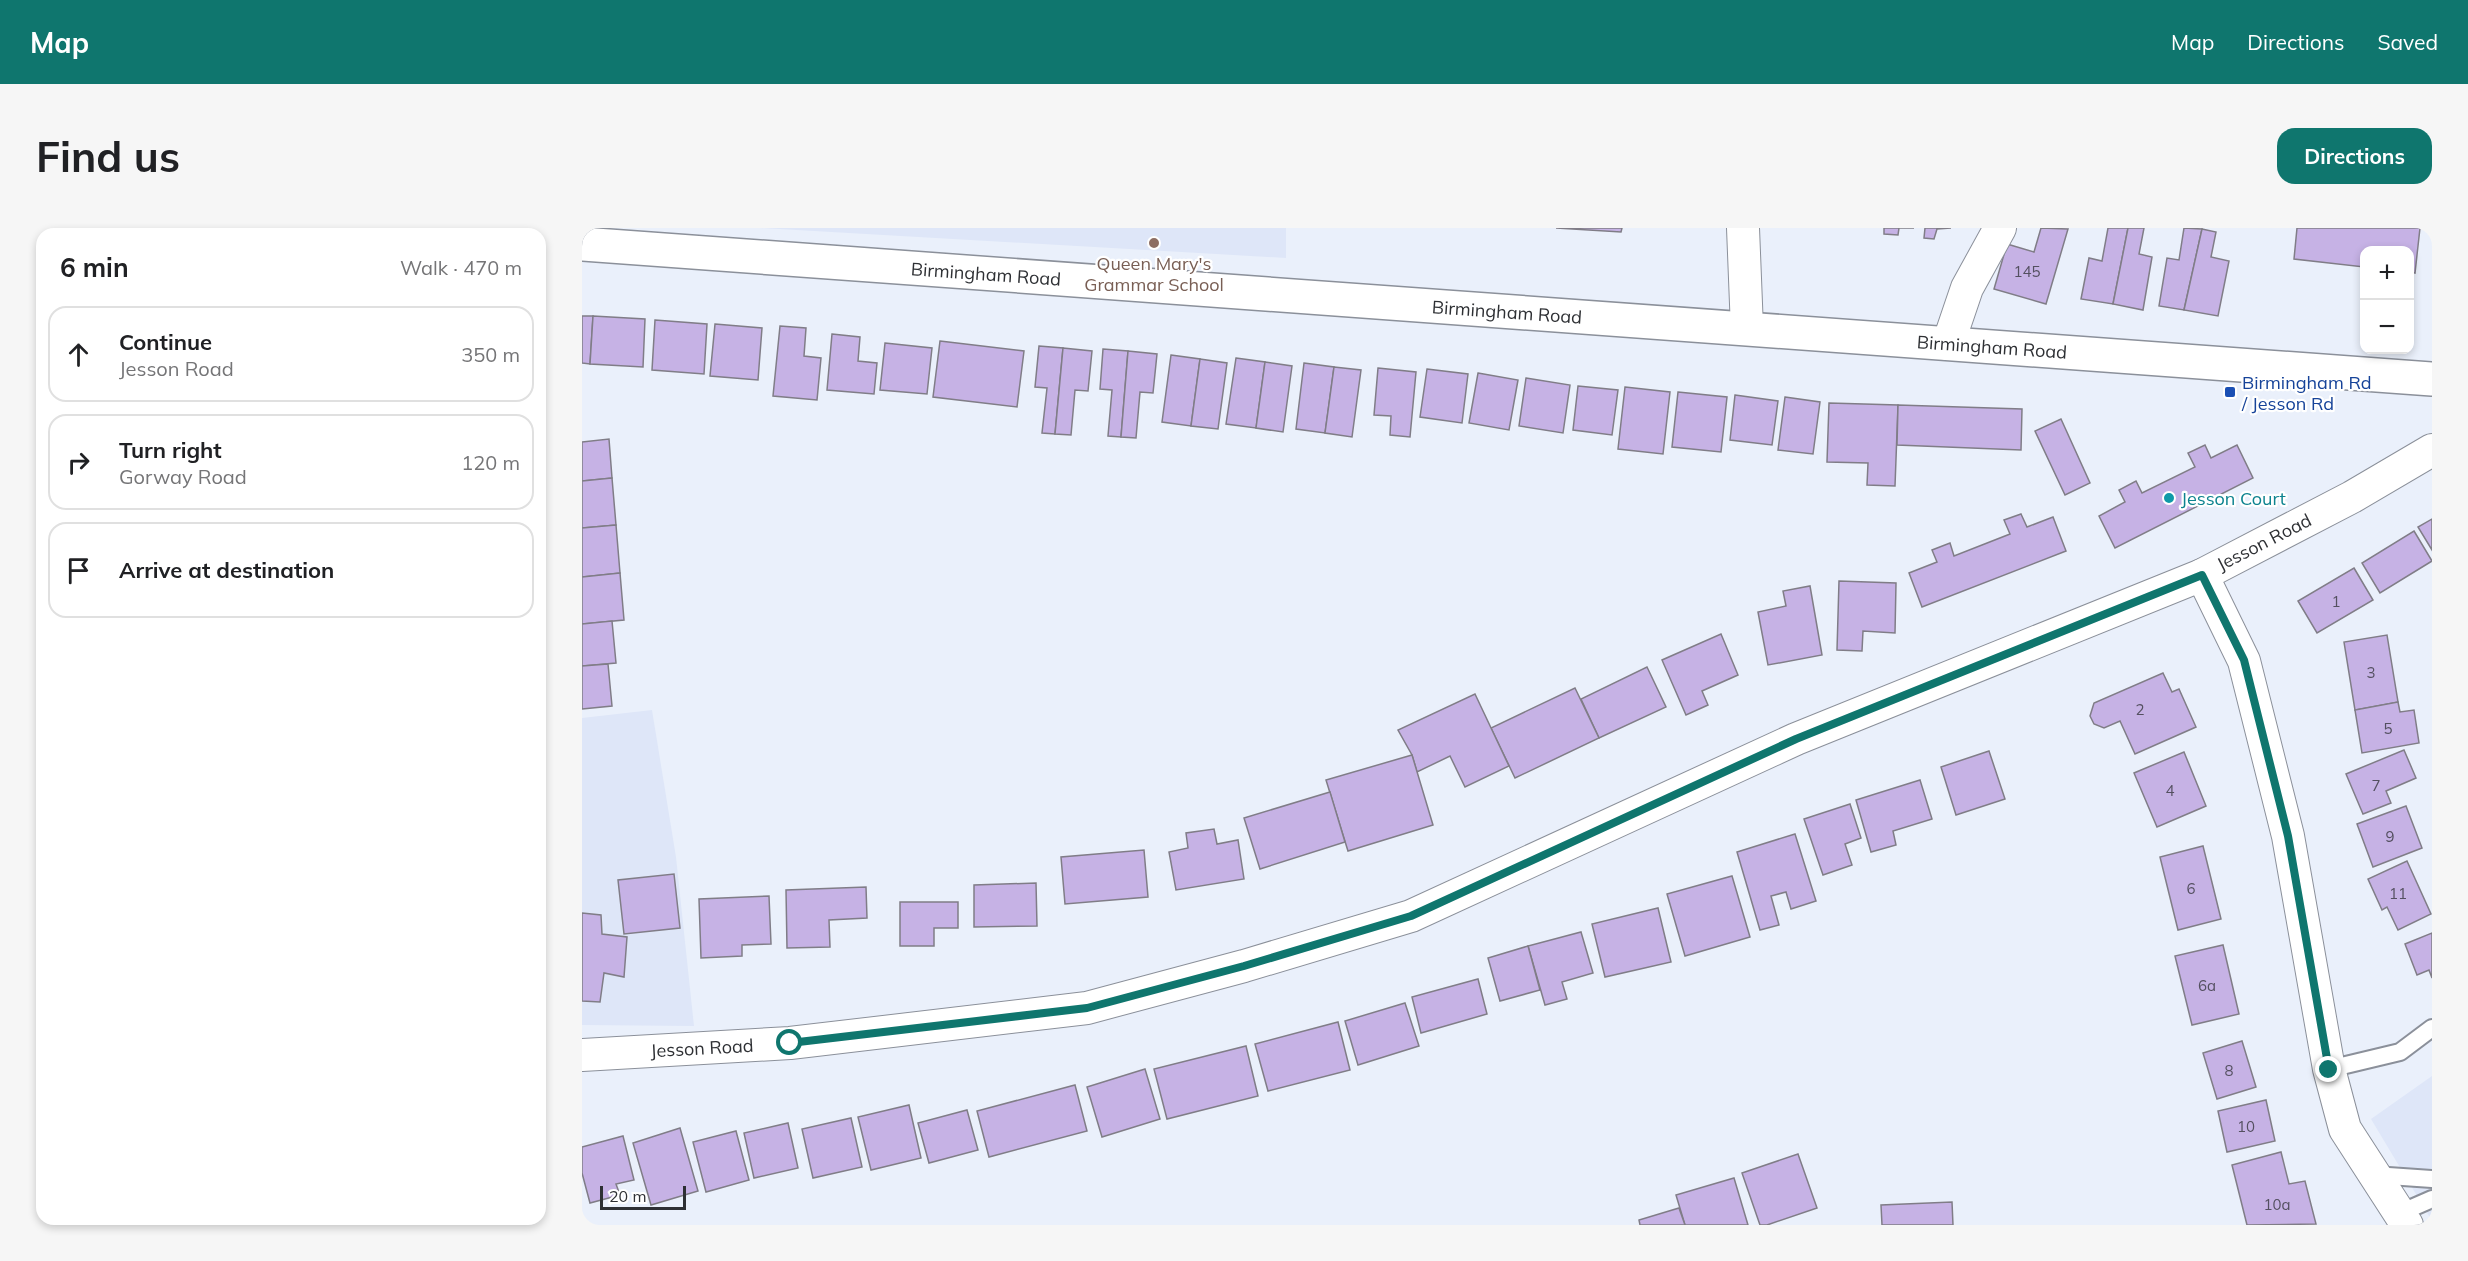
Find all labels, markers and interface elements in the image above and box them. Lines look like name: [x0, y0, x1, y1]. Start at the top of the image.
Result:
text: Map: [30, 25, 89, 60]
text: Map: [2171, 29, 2214, 55]
text: Directions: [2247, 29, 2344, 55]
text: Saved: [2377, 29, 2438, 55]
button: Directions: [2277, 128, 2432, 184]
text: Find us: [36, 130, 180, 183]
marker: Queen Mary's Grammar School: [1147, 236, 1161, 250]
map controls: [2360, 246, 2414, 354]
button: +: [2360, 246, 2414, 300]
text: 6 min: [60, 251, 129, 284]
place label: Queen Mary's Grammar School: [1084, 252, 1224, 296]
text: Walk · 470 m: [400, 255, 522, 280]
street label: Birmingham Road: [910, 257, 1062, 291]
house number: 145: [2013, 262, 2041, 281]
street label: Birmingham Road: [1431, 295, 1583, 329]
button: −: [2360, 300, 2414, 354]
text: Continue: [119, 328, 212, 356]
street label: Birmingham Road: [1916, 330, 2068, 364]
icon: ahead: [62, 338, 95, 371]
text: 350 m: [461, 342, 520, 367]
text: Jesson Road: [119, 356, 234, 381]
place label: Birmingham Rd / Jesson Rd: [2241, 371, 2371, 415]
marker: Birmingham Rd / Jesson Rd: [2223, 385, 2237, 399]
text: Turn right: [119, 436, 222, 464]
icon: right: [62, 446, 95, 479]
text: 120 m: [461, 450, 520, 475]
text: Gorway Road: [119, 464, 247, 489]
place label: Jesson Court: [2181, 487, 2286, 510]
marker: Jesson Court: [2162, 491, 2176, 505]
street label: Jesson Road: [2213, 508, 2315, 576]
icon: arrive: [62, 554, 95, 587]
text: Arrive at destination: [119, 556, 334, 584]
house number: 1: [2331, 592, 2341, 611]
house number: 3: [2366, 663, 2376, 682]
house number: 2: [2135, 700, 2145, 719]
house number: 5: [2383, 719, 2393, 738]
house number: 7: [2371, 776, 2381, 795]
house number: 4: [2165, 781, 2175, 800]
house number: 9: [2385, 827, 2395, 846]
house number: 6: [2186, 879, 2196, 898]
house number: 11: [2389, 884, 2407, 903]
house number: 6a: [2198, 976, 2216, 995]
route start: [776, 1029, 802, 1055]
street label: Jesson Road: [650, 1034, 754, 1062]
route end: [2315, 1056, 2341, 1082]
house number: 8: [2224, 1061, 2234, 1080]
house number: 10: [2237, 1117, 2255, 1136]
scale bar: [600, 1183, 686, 1210]
text: 20 m: [609, 1186, 646, 1206]
house number: 10a: [2263, 1195, 2291, 1214]

